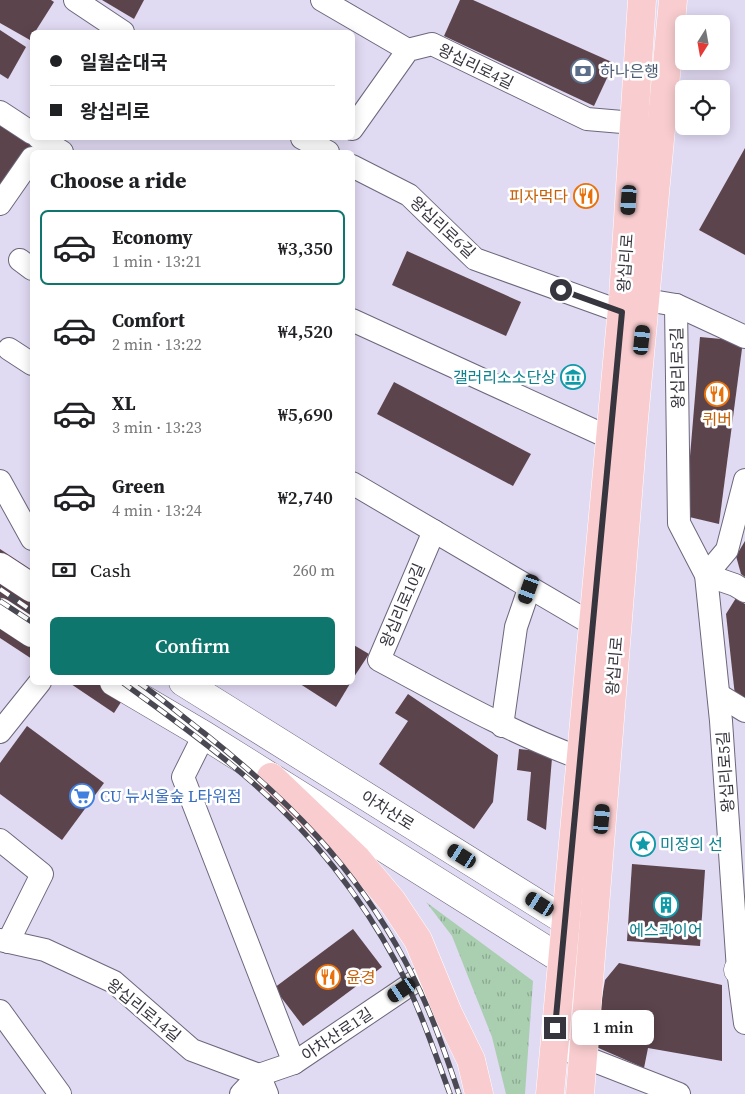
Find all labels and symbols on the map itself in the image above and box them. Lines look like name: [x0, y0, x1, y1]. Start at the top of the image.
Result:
north arrow: [675, 15, 730, 70]
street label: 왕십리로4길: [435, 38, 517, 94]
bank icon: 하나은행: [570, 58, 596, 84]
place label: 하나은행: [600, 60, 659, 82]
restaurant icon: 피자먹다: [573, 183, 599, 209]
place label: 피자먹다: [509, 185, 568, 207]
car: [620, 185, 637, 215]
street label: 왕십리로6길: [406, 191, 480, 263]
street label: 왕십리로: [612, 233, 638, 293]
route start: [550, 279, 572, 301]
car: [632, 324, 651, 356]
street label: 왕십리로5길: [665, 327, 689, 409]
museum icon: 갤러리소소단상: [560, 364, 586, 390]
place label: 갤러리소소단상: [453, 366, 556, 388]
restaurant icon: 퀴버: [704, 381, 730, 407]
place label: 퀴버: [702, 408, 732, 430]
street label: 왕십리로10길: [374, 559, 430, 651]
car: [516, 572, 541, 606]
street label: 왕십리로: [600, 635, 628, 696]
street label: 왕십리로5길: [711, 731, 739, 813]
supermarket icon: CU 뉴서울숲 L타워점: [69, 783, 95, 809]
place label: CU 뉴서울숲 L타워점: [100, 785, 242, 807]
street label: 아차산로: [357, 785, 419, 835]
car: [593, 803, 610, 835]
place icon: 미정의 선: [630, 831, 656, 857]
place label: 미정의 선: [660, 833, 723, 855]
car: [445, 842, 478, 870]
car: [523, 890, 556, 918]
building icon: 에스콰이어: [653, 892, 679, 918]
place label: 에스콰이어: [629, 919, 703, 941]
restaurant icon: 윤경: [315, 964, 341, 990]
place label: 윤경: [346, 966, 375, 988]
street label: 왕십리로14길: [102, 973, 186, 1047]
car: [385, 975, 418, 1005]
street label: 아차산로1길: [297, 1002, 377, 1066]
callout: 1 min: [572, 1010, 655, 1046]
route end: [544, 1017, 566, 1039]

